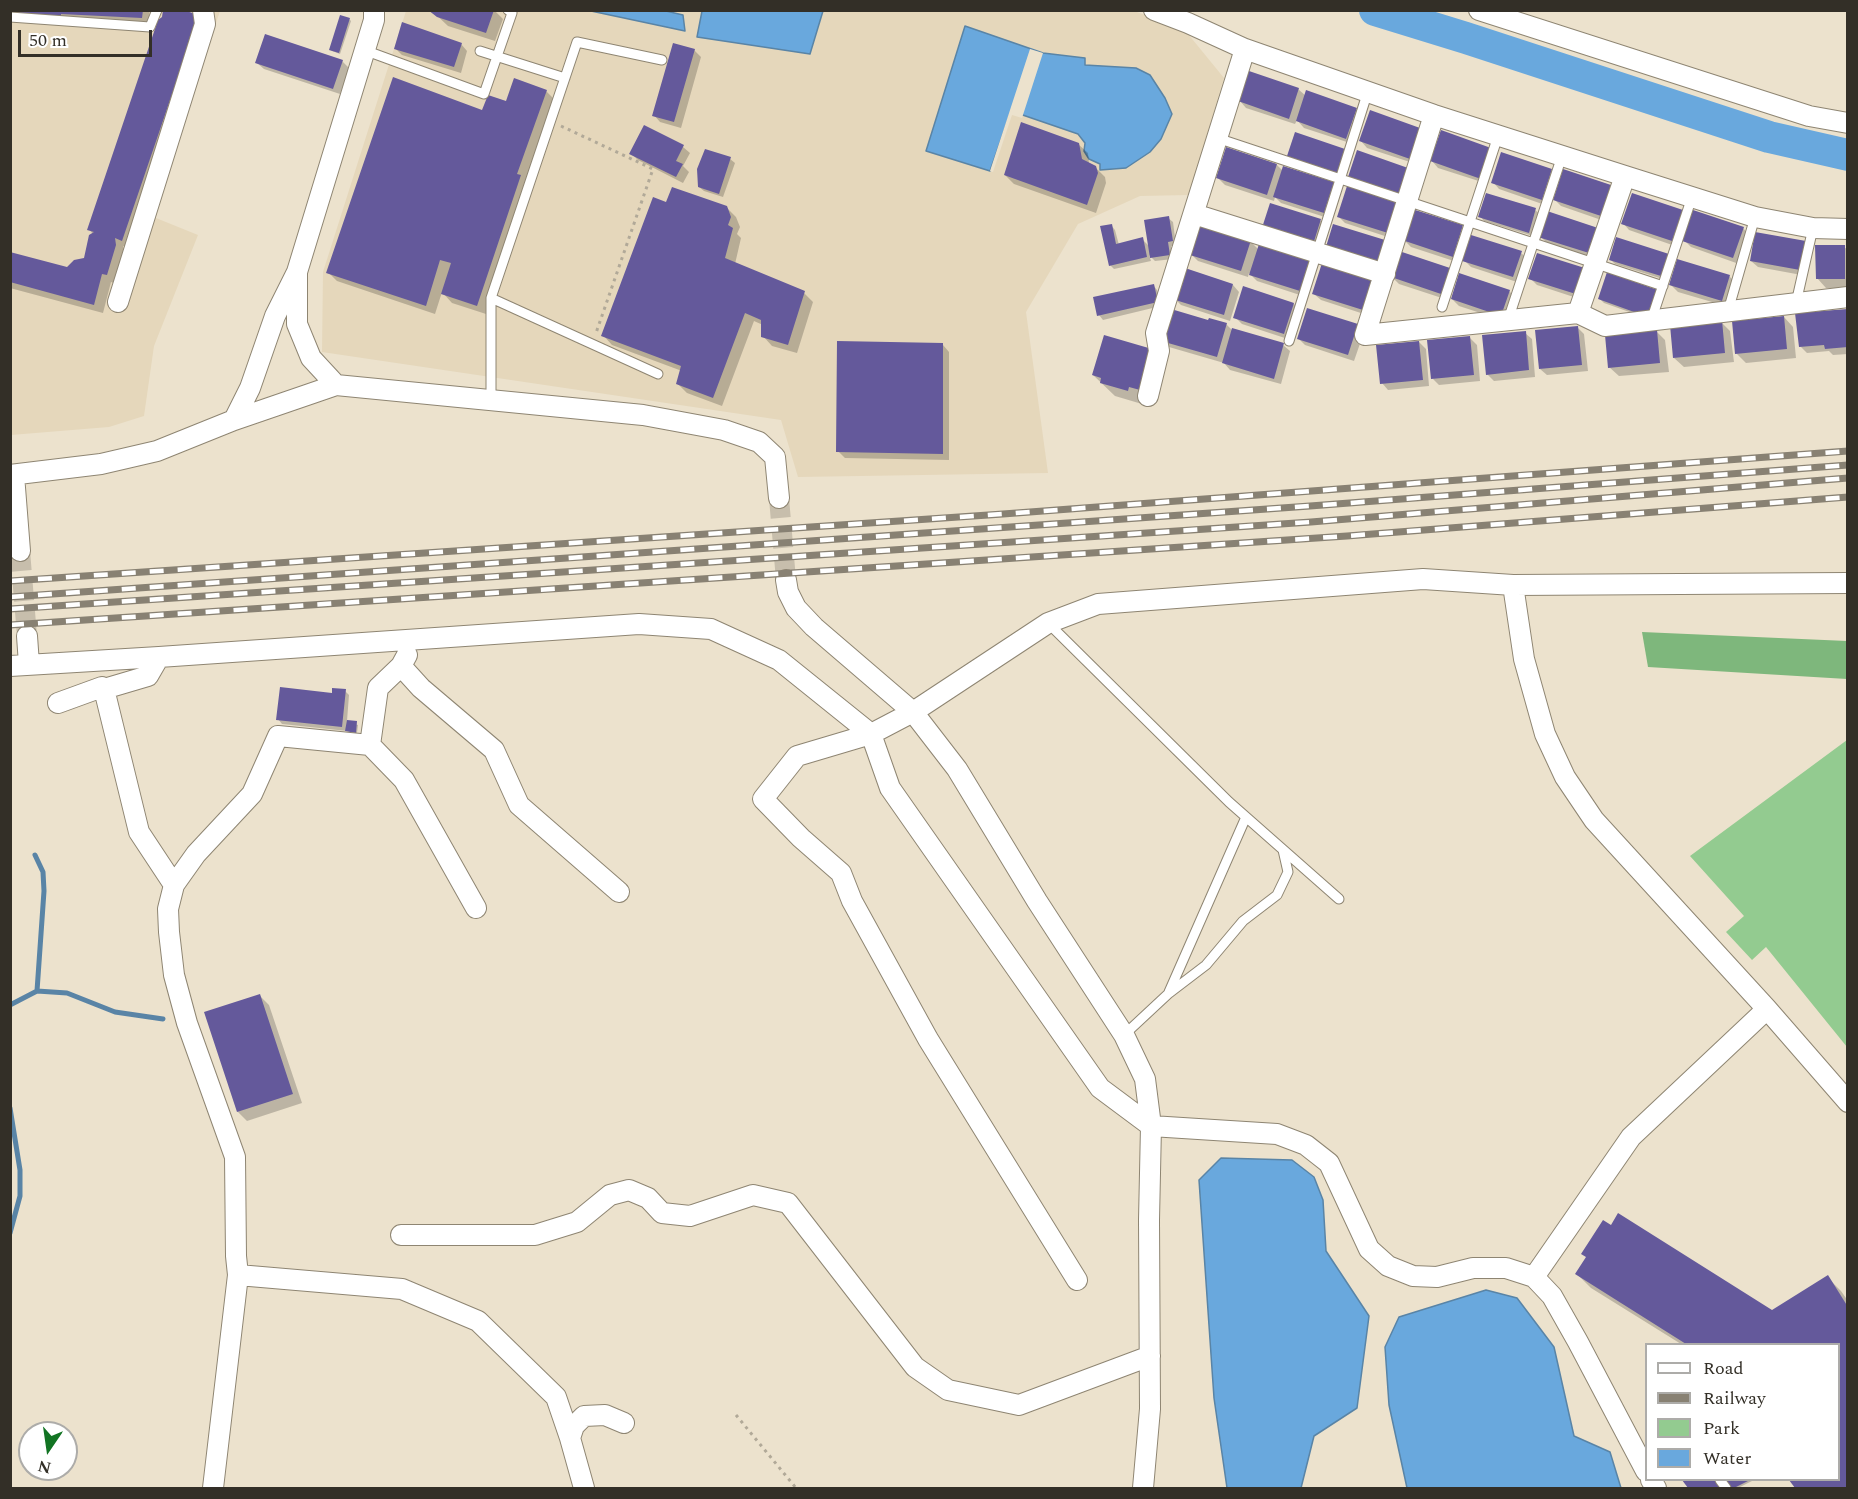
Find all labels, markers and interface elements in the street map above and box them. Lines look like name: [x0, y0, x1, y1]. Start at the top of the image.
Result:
scale bar: [21, 18, 154, 56]
text: 50 m: [29, 27, 67, 54]
legend: [1645, 1343, 1840, 1481]
text: Road: [1703, 1355, 1744, 1382]
text: Railway: [1703, 1385, 1766, 1412]
text: Park: [1703, 1415, 1740, 1442]
north arrow: [18, 1421, 78, 1481]
text: Water: [1703, 1445, 1751, 1472]
text: N: [35, 1453, 53, 1480]

